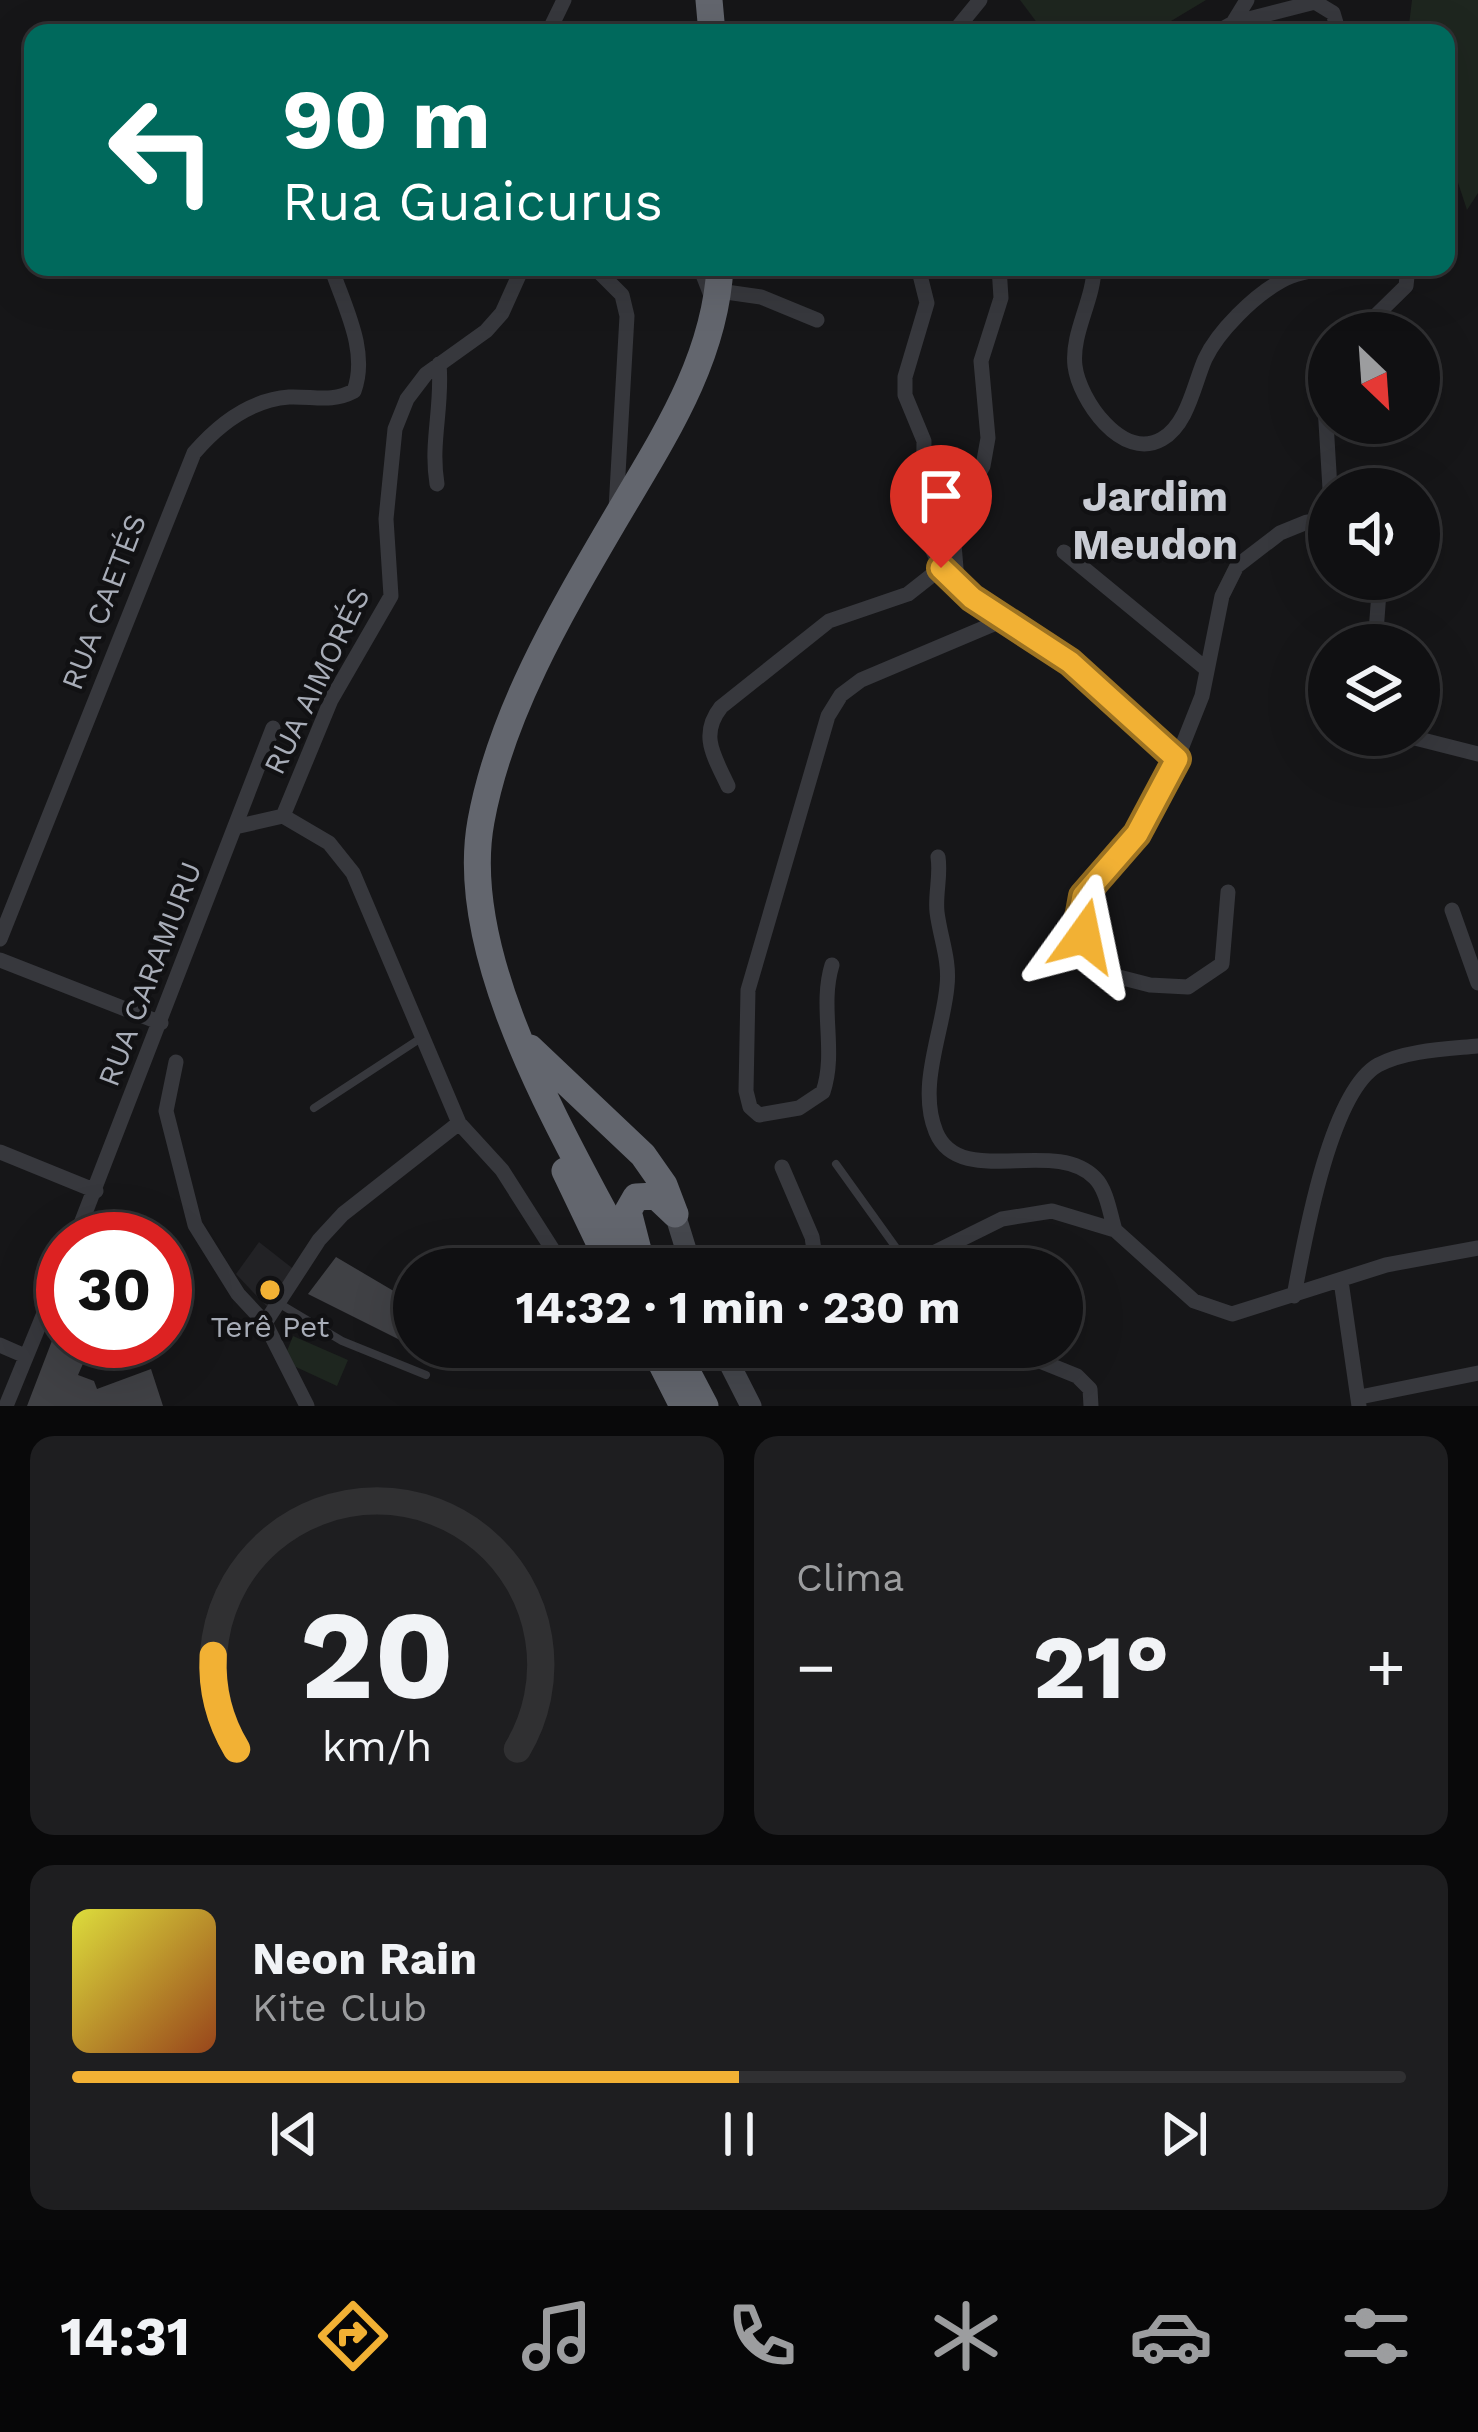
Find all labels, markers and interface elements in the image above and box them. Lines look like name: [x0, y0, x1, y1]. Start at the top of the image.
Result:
text: 90 m: [282, 70, 491, 168]
icon: left: [84, 72, 240, 228]
text: Rua Guaicurus: [282, 170, 663, 233]
north arrow: [1308, 312, 1440, 444]
map controls: [1308, 312, 1440, 756]
pin: [890, 445, 992, 568]
icon: arrive: [908, 463, 974, 529]
button: sound: [1308, 468, 1440, 600]
district label: Jardim Meudon: [1072, 472, 1238, 569]
street label: RUA CAETÉS: [54, 509, 153, 695]
street label: RUA AIMORÉS: [256, 582, 377, 780]
button: layers: [1308, 624, 1440, 756]
street label: RUA CARAMURU: [91, 857, 208, 1091]
position arrow: [1021, 873, 1147, 999]
speed limit sign: 30: [36, 1212, 192, 1368]
marker: Terê Pet: [257, 1277, 283, 1303]
text: 14:32 · 1 min · 230 m: [516, 1281, 960, 1334]
place label: Terê Pet: [211, 1309, 330, 1344]
text: Clima: [796, 1555, 904, 1600]
text: 20: [300, 1582, 454, 1728]
text: 21°: [1033, 1614, 1169, 1720]
text: −: [796, 1629, 836, 1706]
text: +: [1366, 1629, 1406, 1706]
text: km/h: [322, 1720, 432, 1770]
text: Neon Rain: [252, 1932, 477, 1985]
text: Kite Club: [252, 1985, 427, 2030]
icon: previous: [261, 2101, 327, 2167]
icon: pause: [706, 2101, 772, 2167]
icon: next: [1151, 2101, 1217, 2167]
icon: directions: [311, 2294, 395, 2378]
icon: music: [515, 2294, 599, 2378]
icon: phone: [720, 2294, 804, 2378]
icon: climate: [924, 2294, 1008, 2378]
icon: car: [1129, 2294, 1213, 2378]
icon: filters: [1334, 2294, 1418, 2378]
text: 14:31: [60, 2305, 190, 2368]

